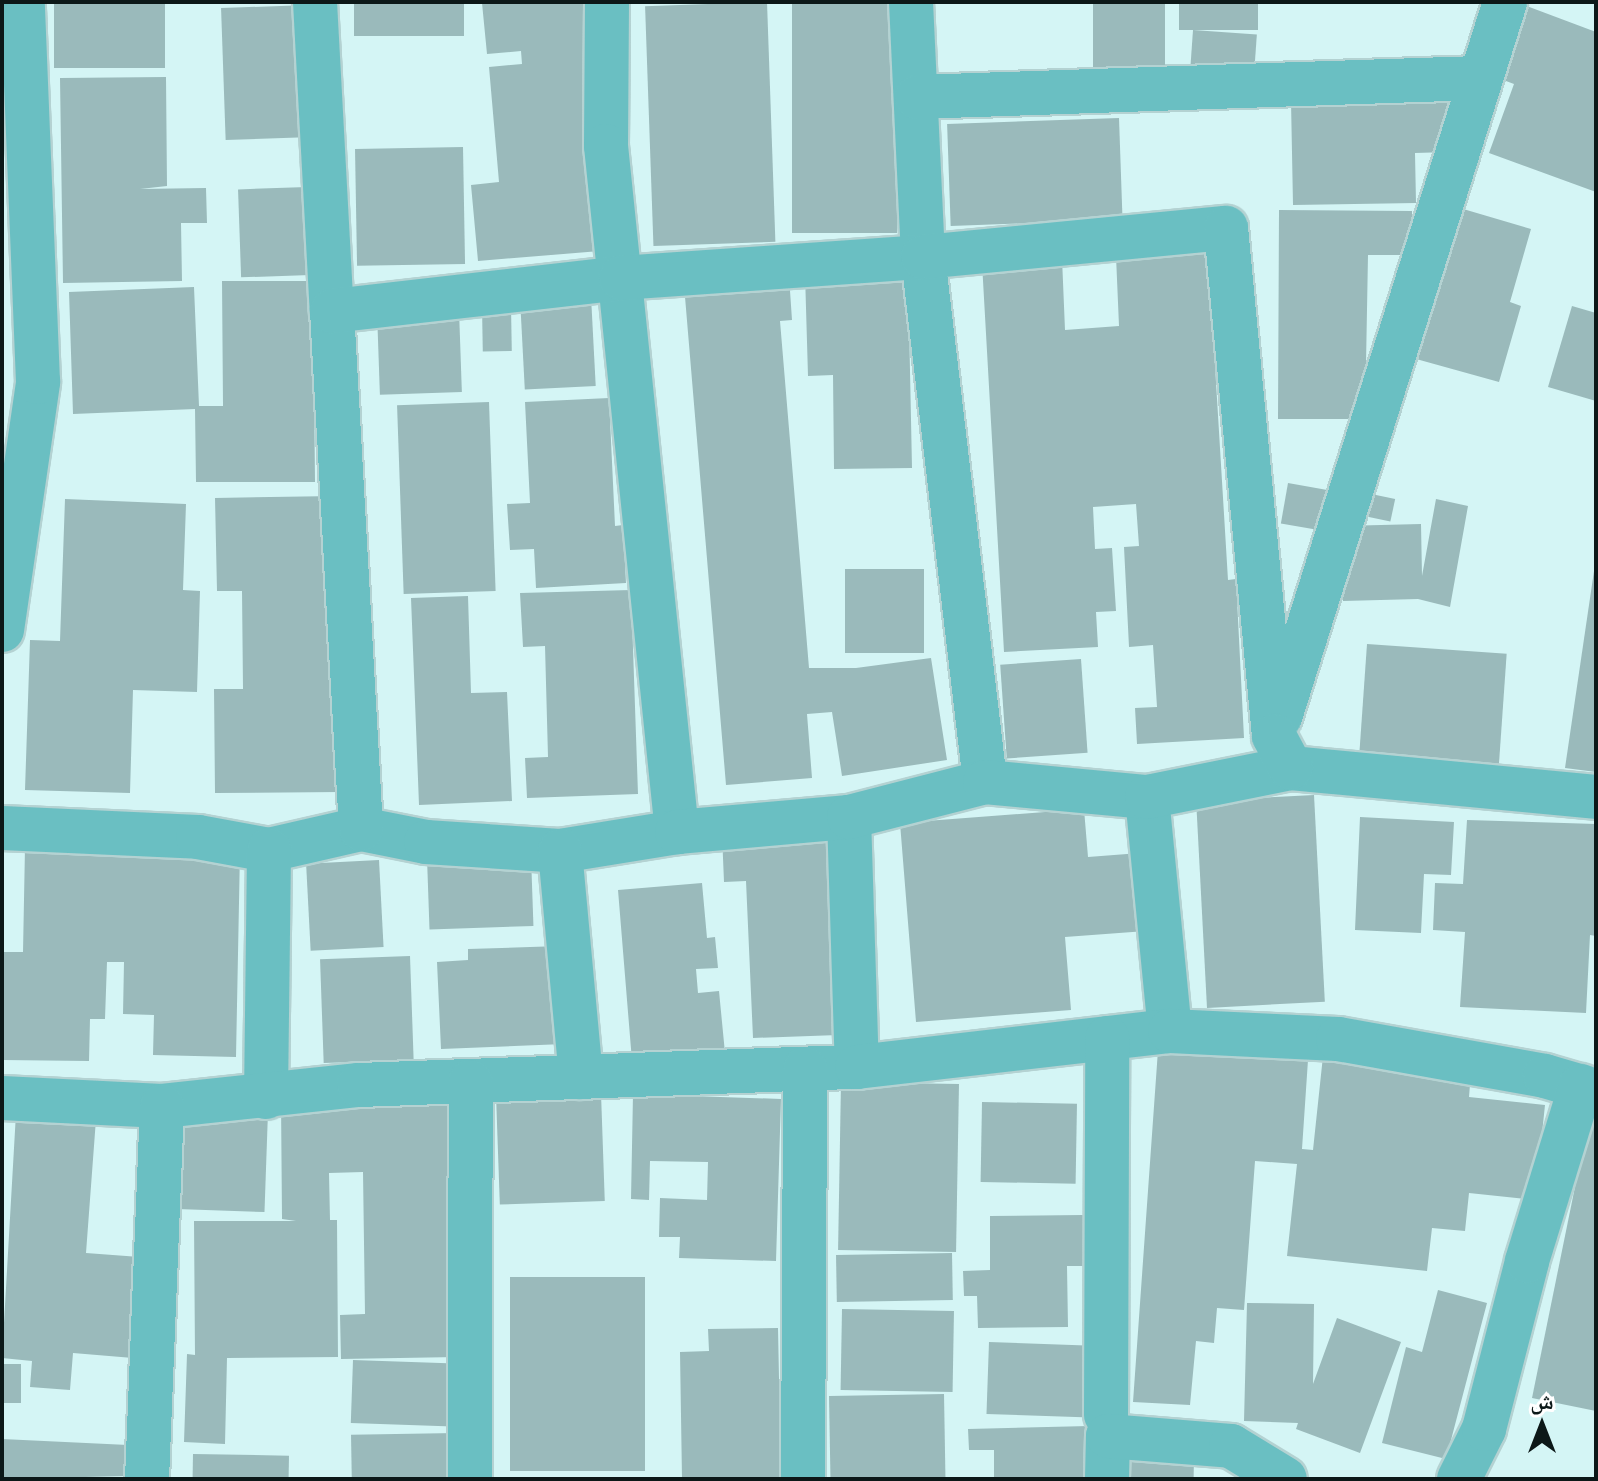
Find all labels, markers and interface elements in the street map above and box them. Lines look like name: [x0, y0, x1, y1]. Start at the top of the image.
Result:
north arrow: [1502, 1385, 1582, 1465]
text: ش: [1530, 1387, 1554, 1415]

